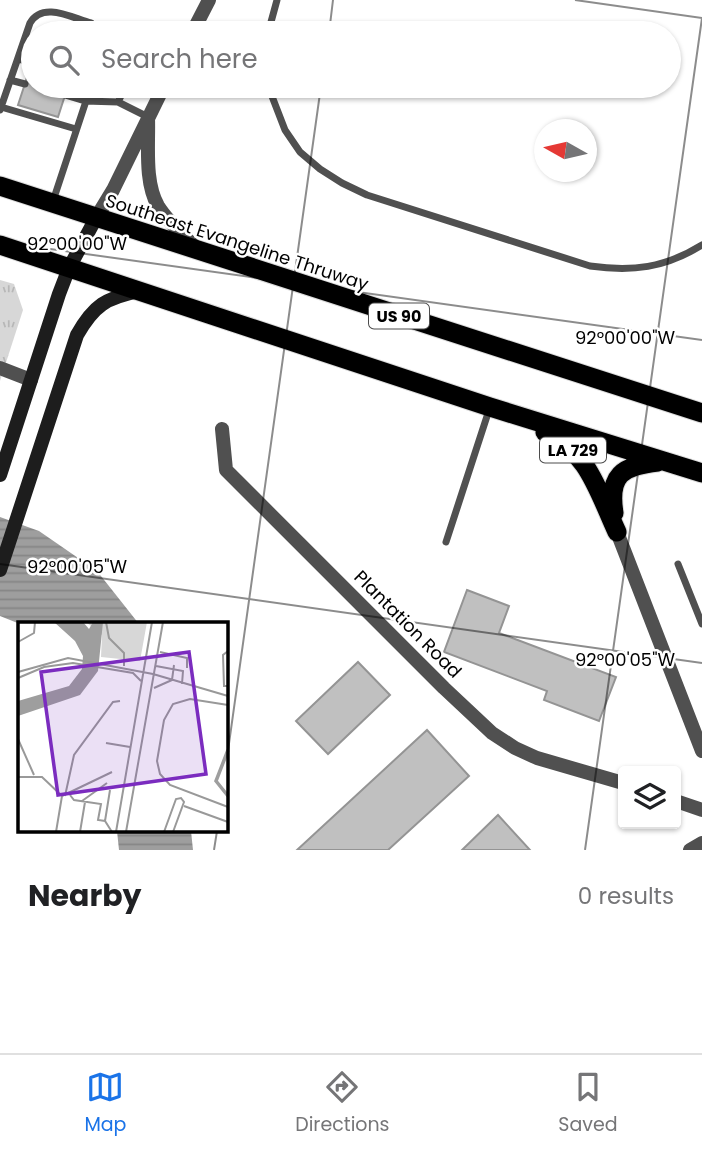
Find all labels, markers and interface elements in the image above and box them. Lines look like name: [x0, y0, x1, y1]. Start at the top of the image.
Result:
search box: [21, 21, 681, 98]
icon: search: [45, 41, 83, 79]
text: Search here: [101, 41, 258, 77]
north arrow: [534, 119, 597, 182]
street label: Southeast Evangeline Thruway: [102, 188, 372, 296]
text: 92°00'00"W: [27, 231, 127, 256]
road number: US 90: [369, 304, 429, 328]
text: 92°00'00"W: [575, 325, 675, 350]
road number: LA 729: [540, 438, 606, 463]
text: 92°00'05"W: [27, 554, 127, 579]
street label: Plantation Road: [349, 565, 467, 683]
inset map: [18, 622, 228, 832]
text: 92°00'05"W: [575, 647, 675, 672]
map controls: [618, 766, 681, 829]
button: layers: [618, 766, 681, 829]
text: Nearby: [28, 874, 142, 917]
text: 0 results: [578, 880, 674, 912]
tab: Map: [84, 1068, 126, 1139]
tab: Directions: [295, 1068, 390, 1139]
tab: Saved: [558, 1068, 618, 1139]

